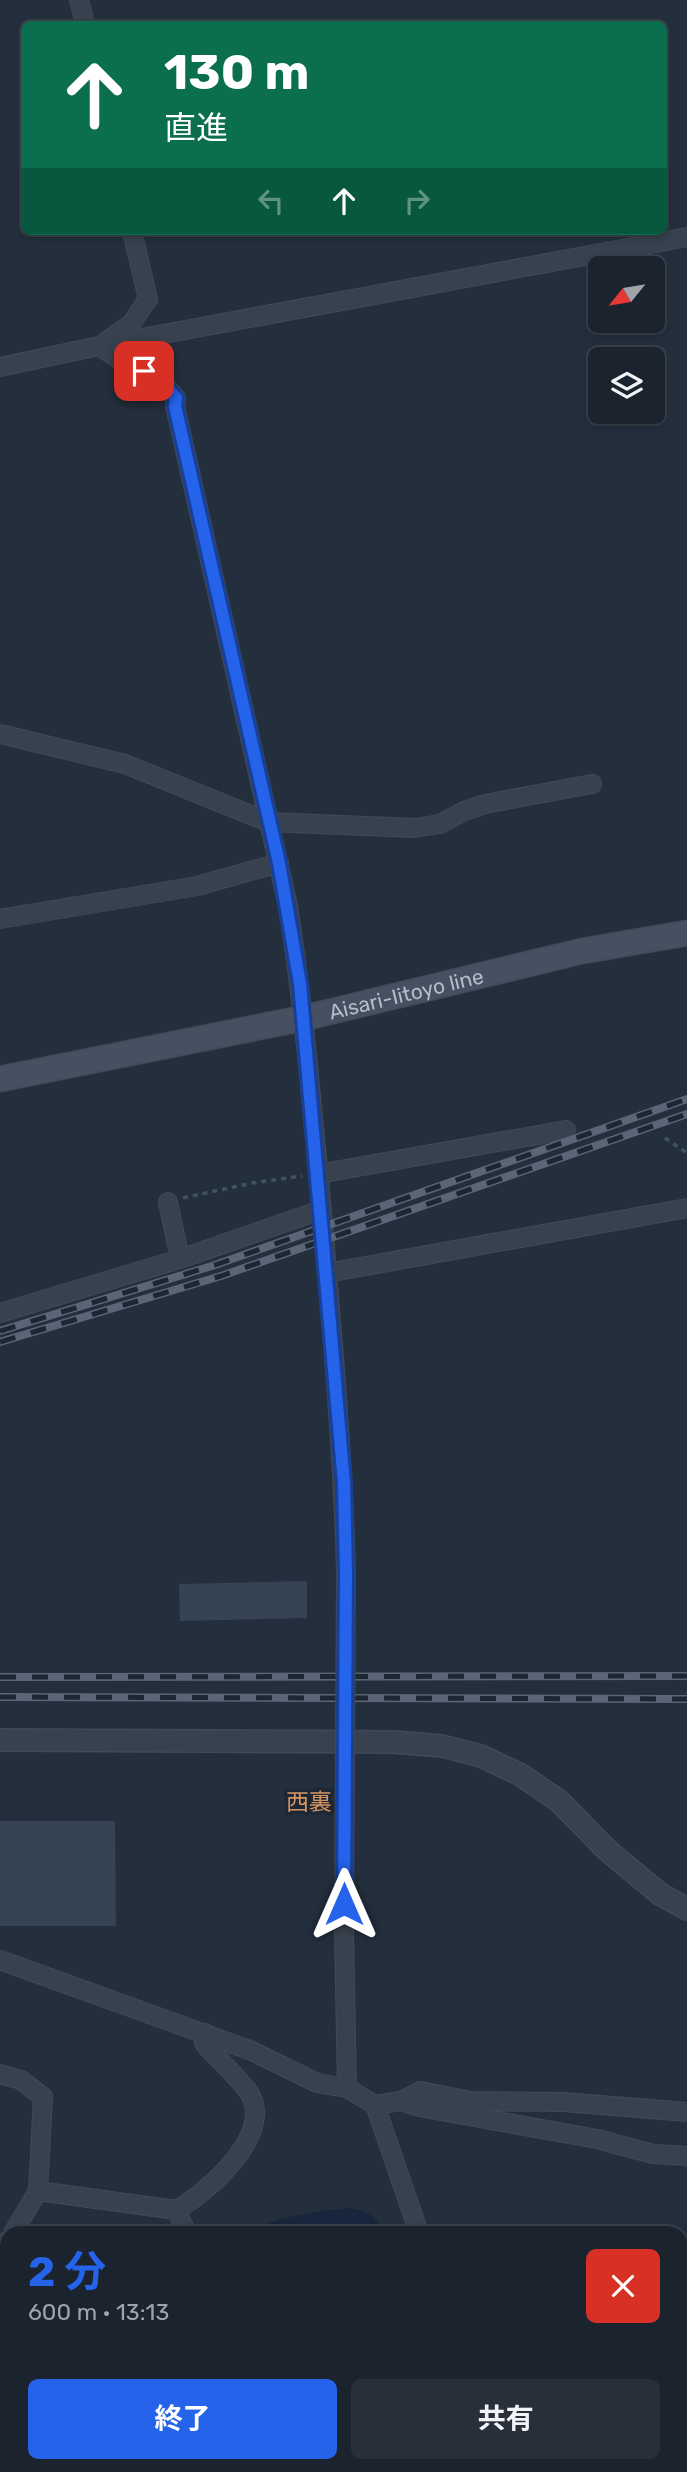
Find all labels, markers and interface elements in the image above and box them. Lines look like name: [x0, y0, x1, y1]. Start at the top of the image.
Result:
text: 130 m: [164, 43, 309, 101]
icon: ahead: [49, 49, 140, 140]
text: 直進: [164, 109, 228, 147]
icon: left: [252, 182, 290, 220]
icon: ahead: [325, 182, 363, 220]
icon: right: [398, 182, 436, 220]
north arrow: [588, 256, 665, 332]
map controls: [588, 256, 665, 424]
pin: [114, 341, 174, 401]
button: layers: [588, 347, 665, 424]
icon: arrive: [125, 352, 163, 390]
street label: Aisari-Iitoyo line: [326, 963, 486, 1024]
district label: 西裏: [286, 1788, 332, 1816]
position arrow: [307, 1867, 381, 1941]
text: 2 分: [28, 2247, 106, 2297]
button: close: [586, 2249, 660, 2323]
text: 600 m · 13:13: [28, 2298, 169, 2326]
button: 終了: [28, 2379, 337, 2459]
button: 共有: [351, 2379, 660, 2459]

